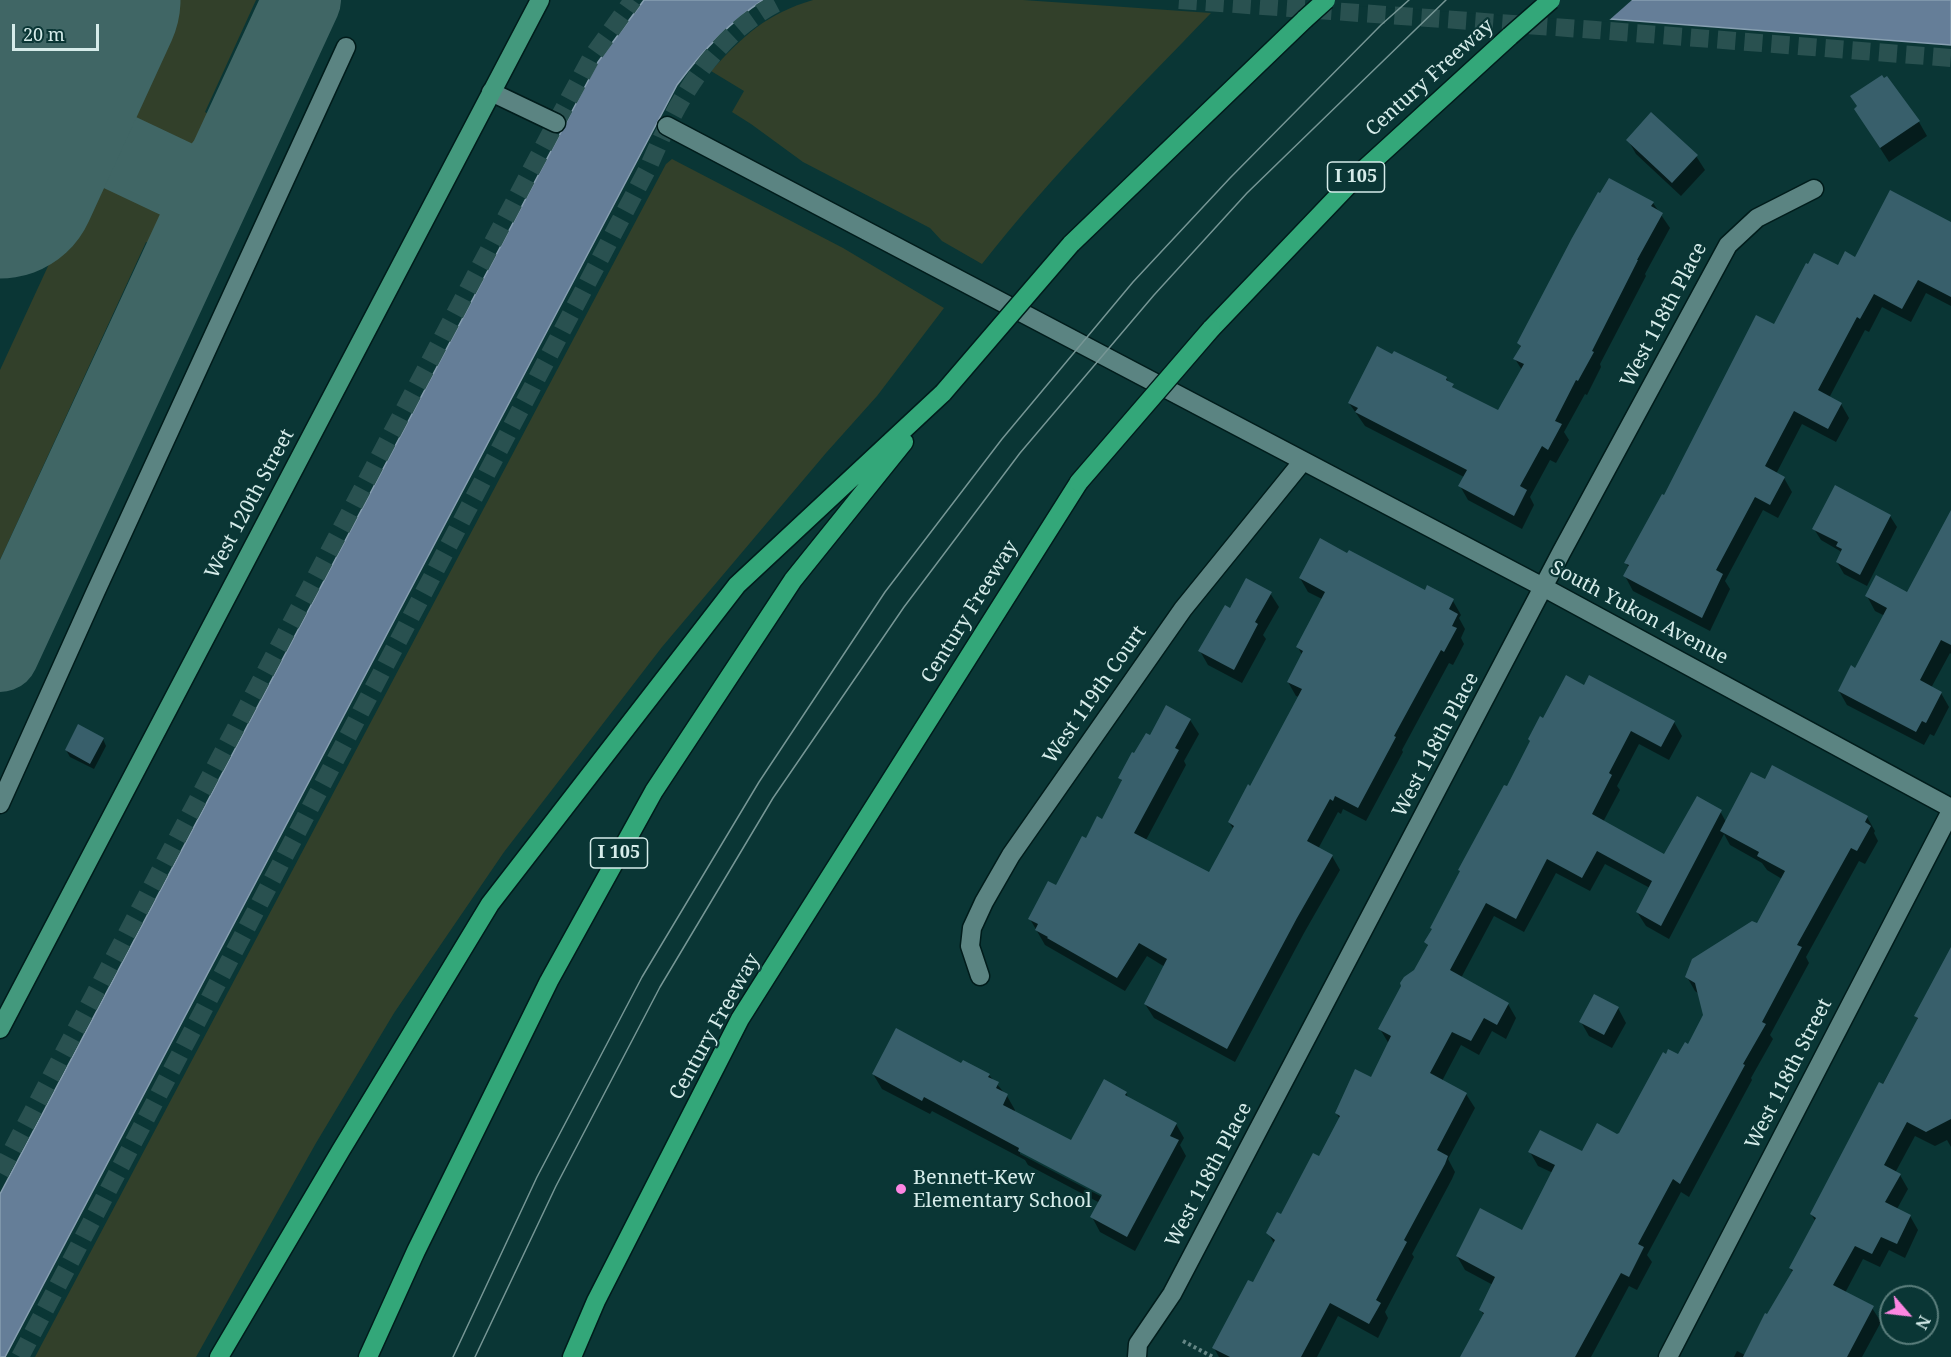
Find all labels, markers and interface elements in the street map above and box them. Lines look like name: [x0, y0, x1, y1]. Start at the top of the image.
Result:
scale bar: [15, 12, 102, 50]
street label: Century Freeway: [1361, 14, 1499, 142]
text: 20 m: [23, 22, 65, 46]
road number: I 105: [1328, 162, 1384, 192]
street label: West 118th Place: [1616, 239, 1712, 391]
street label: West 120th Street: [200, 425, 300, 583]
street label: Century Freeway: [916, 536, 1024, 688]
street label: South Yukon Avenue: [1546, 556, 1732, 670]
street label: West 119th Court: [1038, 621, 1152, 769]
street label: West 118th Place: [1388, 669, 1484, 821]
road number: I 105: [590, 838, 648, 868]
street label: Century Freeway: [665, 950, 765, 1104]
street label: West 118th Street: [1741, 995, 1837, 1153]
street label: West 118th Place: [1161, 1099, 1257, 1251]
place label: Bennett-Kew Elementary School: [913, 1166, 1092, 1213]
marker: Bennett-Kew Elementary School: [894, 1182, 908, 1196]
north arrow: [1879, 1285, 1939, 1345]
text: N: [1910, 1312, 1936, 1333]

